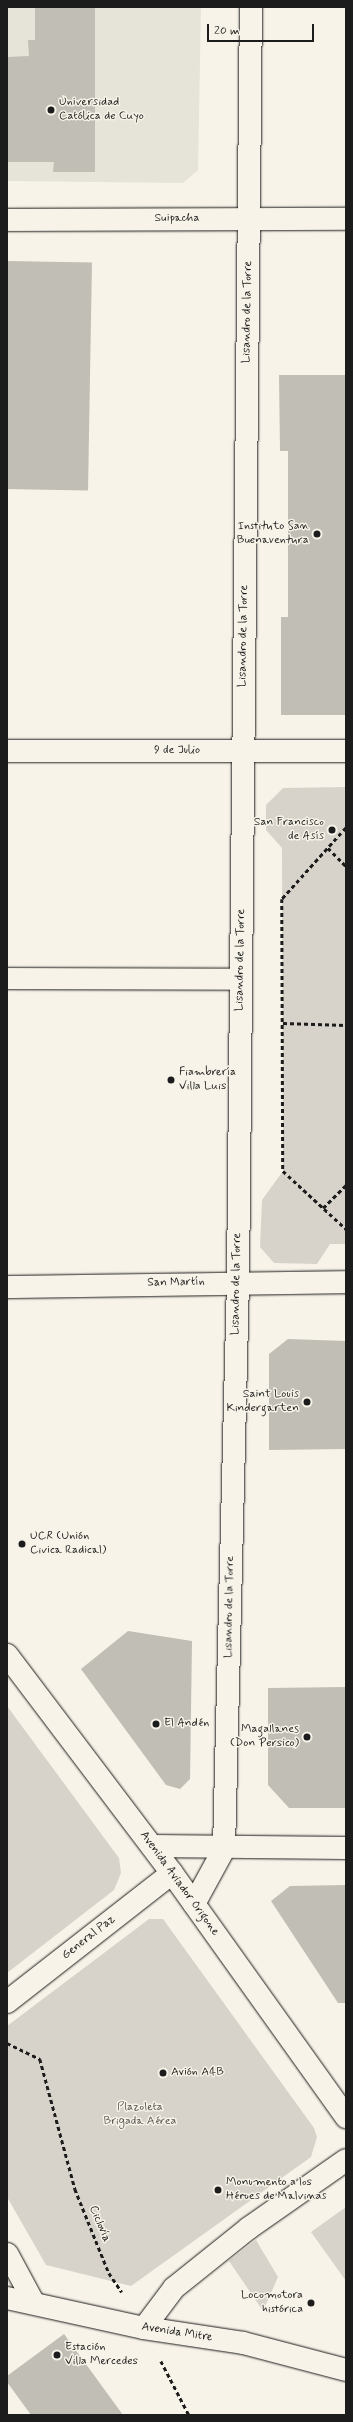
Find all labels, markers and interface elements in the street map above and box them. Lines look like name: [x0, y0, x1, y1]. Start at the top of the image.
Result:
scale bar: [209, 16, 316, 42]
text: 20 m: [214, 23, 240, 39]
place label: Universidad Católica de Cuyo: [59, 96, 144, 124]
marker: Universidad Católica de Cuyo: [46, 105, 56, 115]
street label: Suipacha: [154, 212, 200, 226]
street label: Lisandro de la Torre: [240, 260, 256, 364]
place label: Instituto San Buenaventura: [237, 520, 309, 548]
marker: Instituto San Buenaventura: [312, 529, 322, 539]
street label: Lisandro de la Torre: [236, 584, 252, 688]
street label: 9 de Julio: [153, 744, 201, 758]
place label: San Francisco de Asís: [252, 816, 324, 844]
marker: San Francisco de Asís: [327, 825, 337, 835]
street label: Lisandro de la Torre: [233, 908, 249, 1012]
place label: Fiambrería Villa Luis: [179, 1066, 236, 1094]
marker: Fiambrería Villa Luis: [166, 1075, 176, 1085]
street label: Lisandro de la Torre: [229, 1232, 245, 1336]
street label: San Martín: [146, 1275, 206, 1291]
place label: Saint Louis Kindergarten: [226, 1388, 299, 1416]
marker: Saint Louis Kindergarten: [302, 1397, 312, 1407]
place label: UCR (Unión Civica Radical): [30, 1530, 106, 1558]
marker: UCR (Unión Civica Radical): [17, 1539, 27, 1549]
street label: Lisandro de la Torre: [222, 1555, 238, 1659]
place label: El Andén: [164, 1717, 209, 1731]
marker: El Andén: [151, 1719, 161, 1729]
place label: Magallanes (Don Persico): [232, 1723, 299, 1751]
marker: Magallanes (Don Persico): [302, 1732, 312, 1742]
street label: Avenida Aviador Origone: [136, 1828, 222, 1940]
street label: General Paz: [59, 1913, 119, 1963]
place label: Avión A4B: [171, 2066, 224, 2080]
marker: Avión A4B: [158, 2068, 168, 2078]
park label: Plazoleta Brigada Aérea: [104, 2101, 176, 2129]
place label: Monumento a los Héroes de Malvinas: [226, 2176, 324, 2204]
marker: Monumento a los Héroes de Malvinas: [213, 2185, 223, 2195]
street label: Ciclovía: [85, 2204, 113, 2244]
place label: Locomotora histórica: [241, 2289, 303, 2317]
marker: Locomotora histórica: [306, 2298, 316, 2308]
street label: Avenida Mitre: [140, 2320, 214, 2346]
place label: Estación Villa Mercedes: [65, 2341, 138, 2369]
marker: Estación Villa Mercedes: [52, 2350, 62, 2360]

